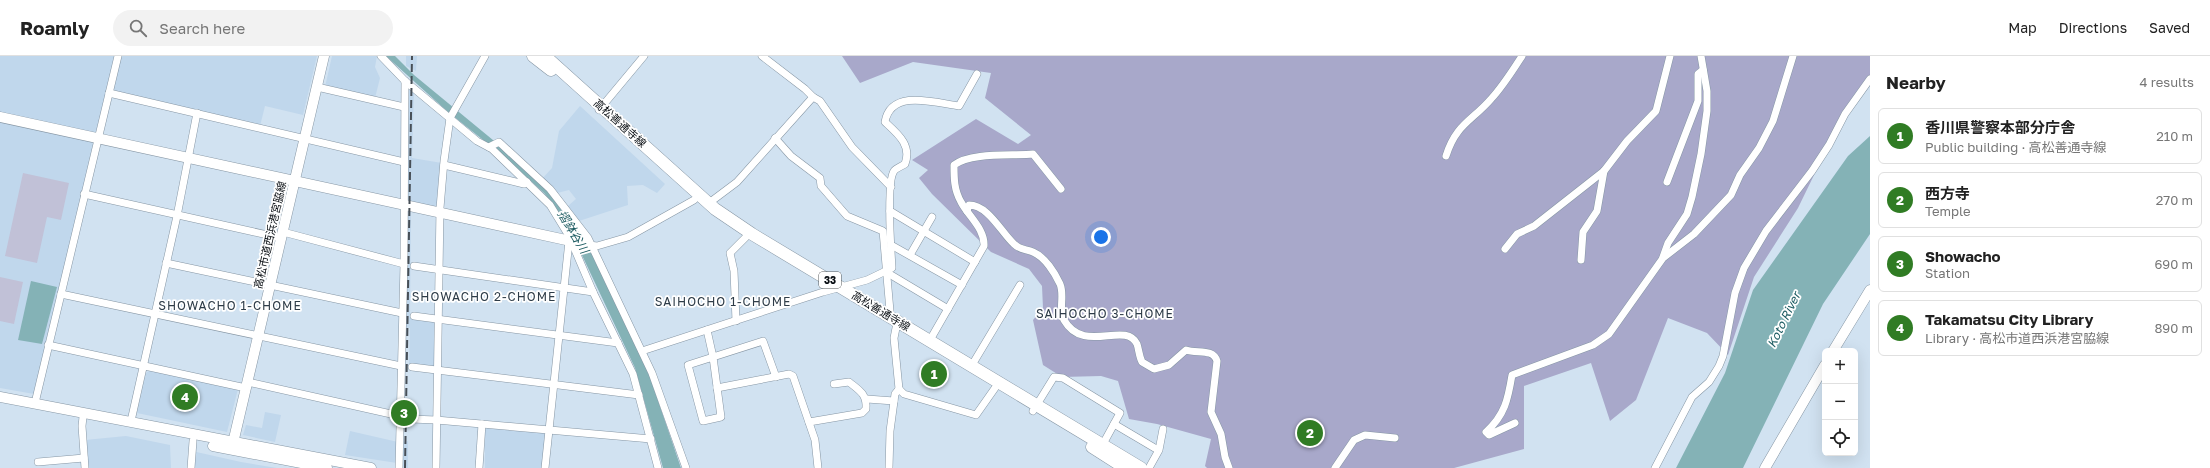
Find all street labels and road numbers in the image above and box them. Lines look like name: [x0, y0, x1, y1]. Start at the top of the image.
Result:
street label: 高松善通寺線: [591, 96, 649, 150]
street label: 高松市道西浜港宮脇線: [251, 180, 288, 290]
road number: 33: [819, 272, 841, 288]
street label: 高松善通寺線: [850, 288, 913, 333]

